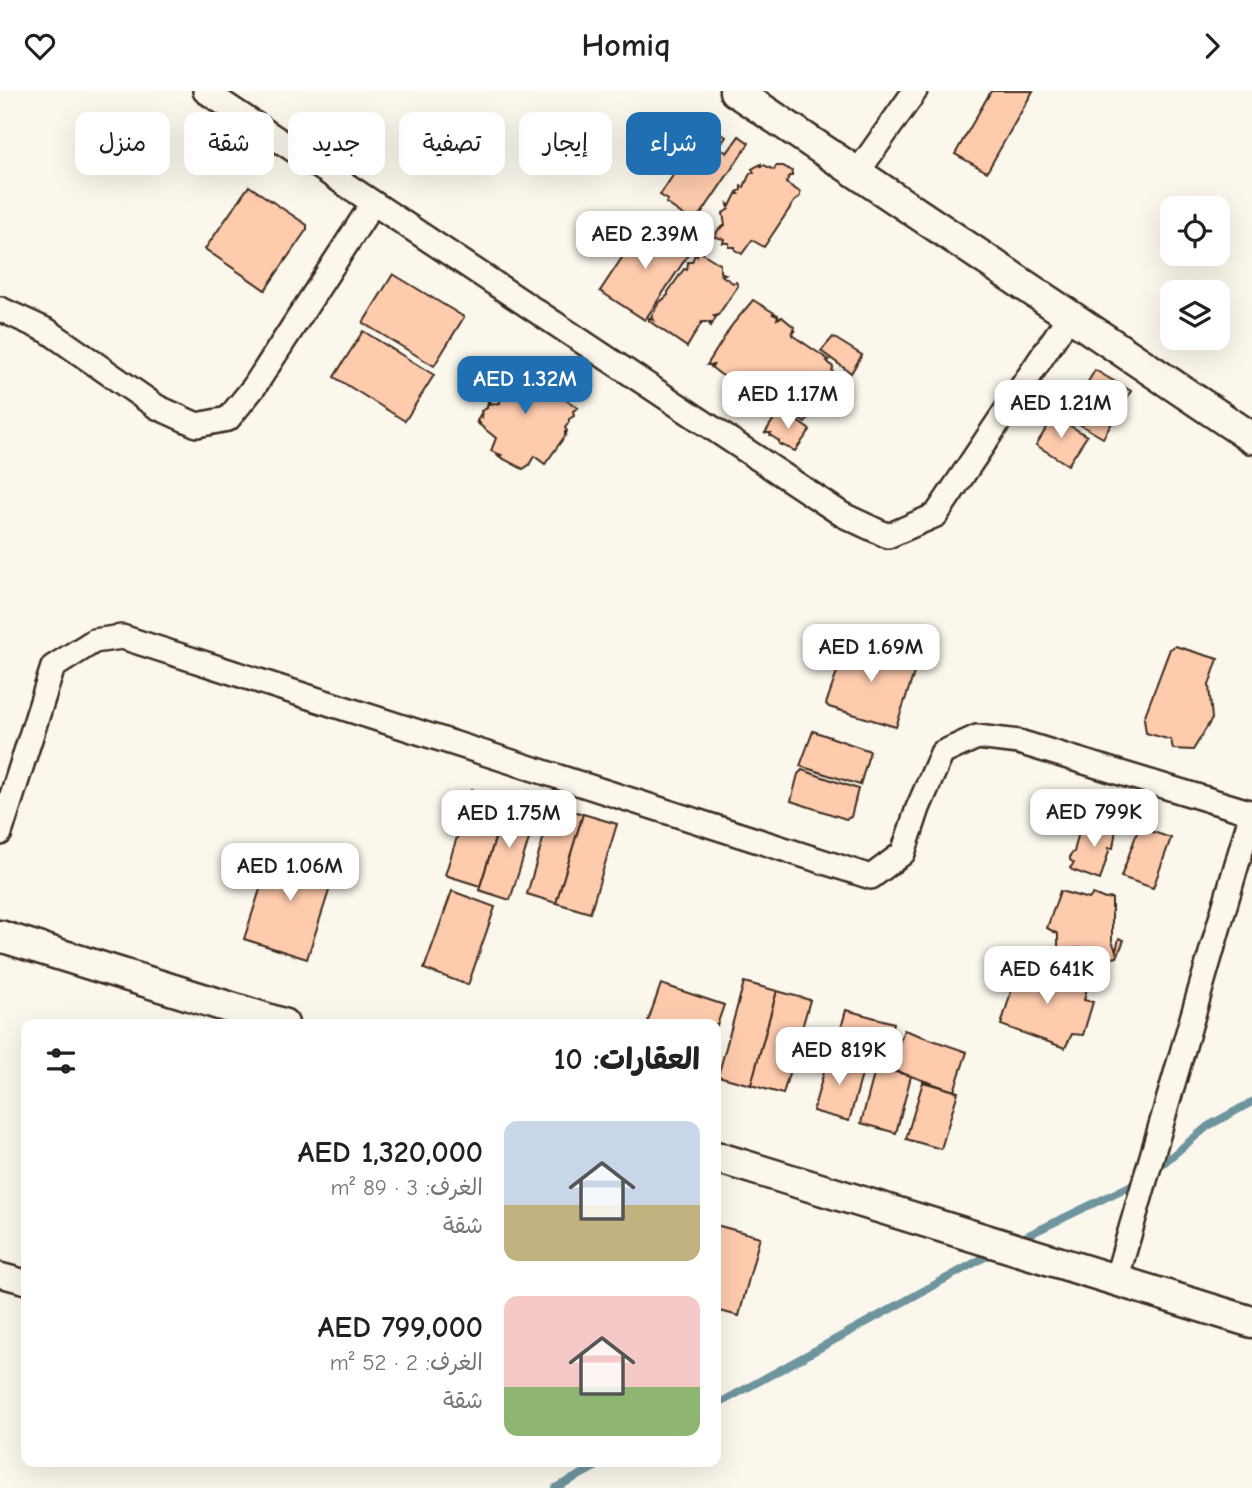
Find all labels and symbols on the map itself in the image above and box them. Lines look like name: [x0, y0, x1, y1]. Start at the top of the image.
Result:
pin: AED 2.39M: [565, 211, 725, 271]
pin: AED 1.32M: [445, 357, 605, 416]
pin: AED 1.17M: [708, 371, 868, 431]
pin: AED 1.21M: [981, 381, 1141, 440]
pin: AED 1.69M: [791, 625, 951, 684]
pin: AED 799K: [1022, 789, 1166, 849]
pin: AED 1.75M: [429, 791, 589, 850]
pin: AED 1.06M: [210, 843, 370, 903]
pin: AED 641K: [975, 947, 1119, 1006]
pin: AED 819K: [767, 1027, 911, 1087]

